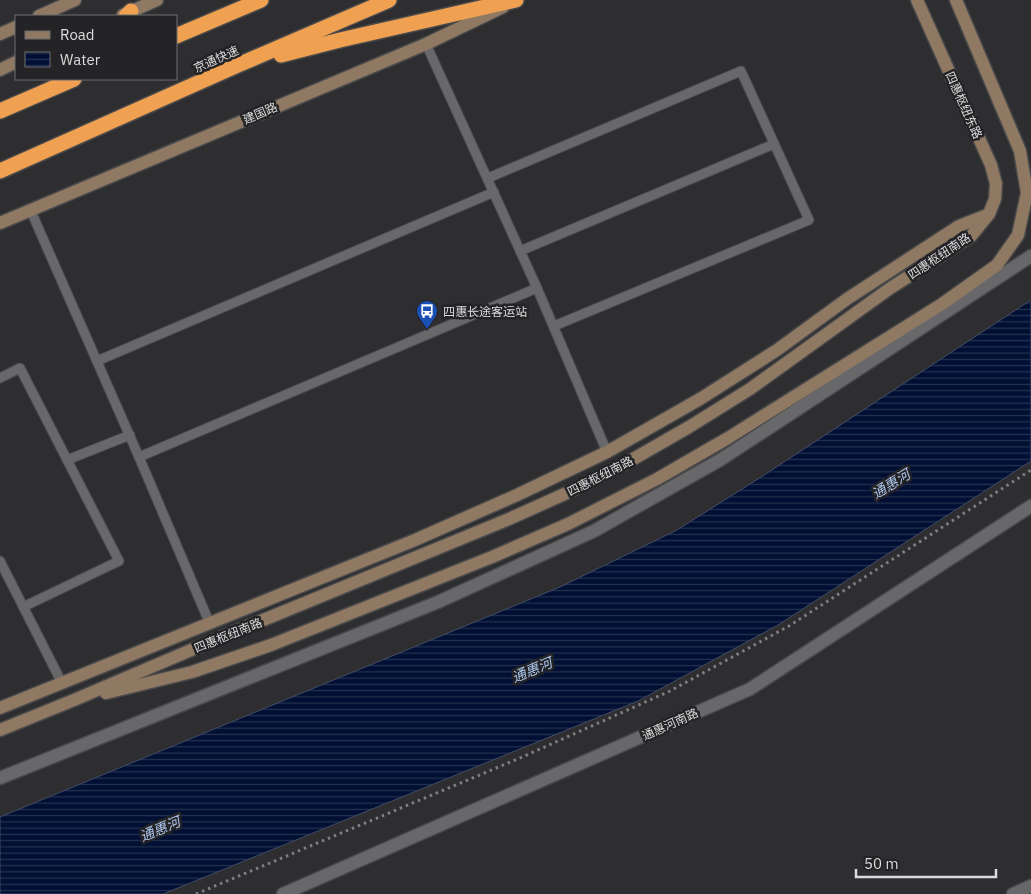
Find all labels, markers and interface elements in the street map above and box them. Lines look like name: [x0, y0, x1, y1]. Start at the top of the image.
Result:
legend: [15, 15, 178, 80]
text: Road: [60, 25, 95, 44]
street label: 京通快速: [191, 42, 241, 76]
text: Water: [60, 50, 101, 69]
street label: 四惠枢纽东路: [943, 69, 985, 141]
street label: 建国路: [240, 99, 280, 127]
street label: 四惠枢纽南路: [905, 230, 973, 282]
bus stop icon: 四惠长途客运站: [415, 299, 439, 330]
place label: 四惠长途客运站: [443, 304, 527, 319]
street label: 四惠枢纽南路: [565, 453, 635, 499]
water label: 通惠河: [868, 464, 916, 503]
street label: 四惠枢纽南路: [192, 615, 264, 655]
water label: 通惠河: [509, 652, 558, 686]
street label: 通惠河南路: [640, 705, 700, 743]
water label: 通惠河: [137, 811, 186, 845]
scale bar: [856, 846, 996, 878]
text: 50 m: [864, 854, 899, 873]

